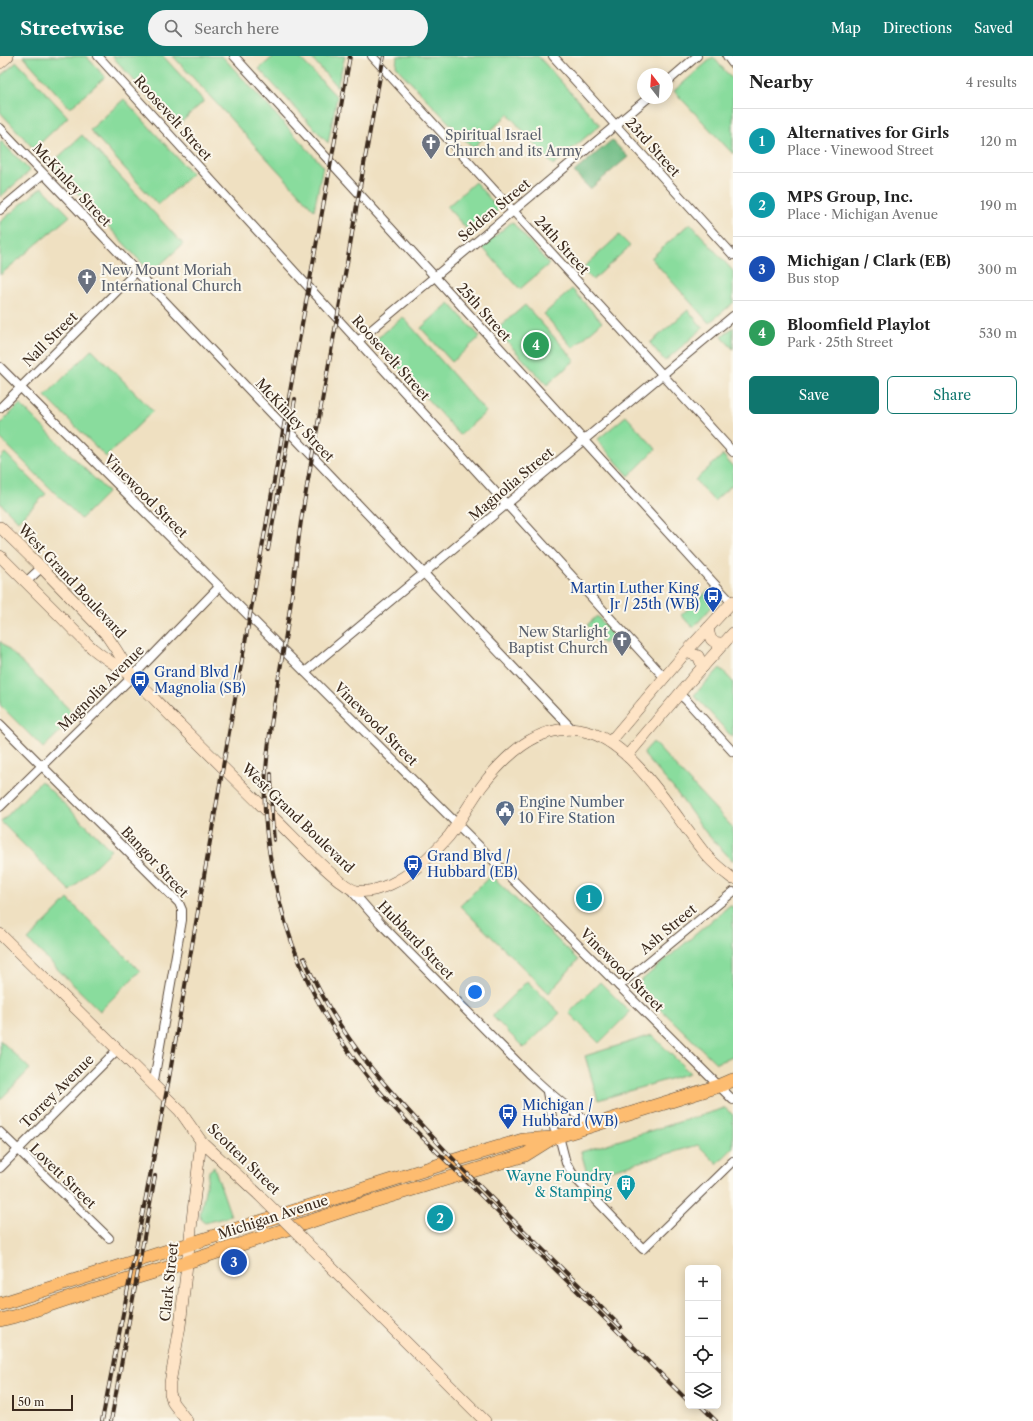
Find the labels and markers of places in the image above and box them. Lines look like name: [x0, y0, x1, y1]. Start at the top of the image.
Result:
place label: Spiritual Israel Church and its Army: [445, 126, 583, 160]
church icon: Spiritual Israel Church and its Army: [420, 132, 442, 160]
place label: New Mount Moriah International Church: [101, 261, 242, 295]
church icon: New Mount Moriah International Church: [76, 267, 98, 295]
pin: 4: [523, 330, 549, 360]
place label: Martin Luther King Jr / 25th (WB): [570, 579, 700, 613]
bus stop icon: Martin Luther King Jr / 25th (WB): [702, 585, 724, 613]
place label: New Starlight Baptist Church: [508, 623, 608, 657]
church icon: New Starlight Baptist Church: [611, 629, 633, 657]
place label: Grand Blvd / Magnolia (SB): [154, 663, 246, 697]
bus stop icon: Grand Blvd / Magnolia (SB): [129, 669, 151, 697]
place label: Engine Number 10 Fire Station: [519, 793, 625, 827]
public building icon: Engine Number 10 Fire Station: [494, 799, 516, 827]
place label: Grand Blvd / Hubbard (EB): [427, 847, 517, 881]
bus stop icon: Grand Blvd / Hubbard (EB): [402, 853, 424, 881]
pin: 1: [576, 883, 602, 913]
place label: Michigan / Hubbard (WB): [522, 1096, 618, 1130]
bus stop icon: Michigan / Hubbard (WB): [497, 1102, 519, 1130]
place label: Wayne Foundry & Stamping: [505, 1167, 613, 1201]
building icon: Wayne Foundry & Stamping: [615, 1173, 637, 1201]
pin: 2: [427, 1203, 453, 1233]
pin: 3: [221, 1247, 247, 1277]

